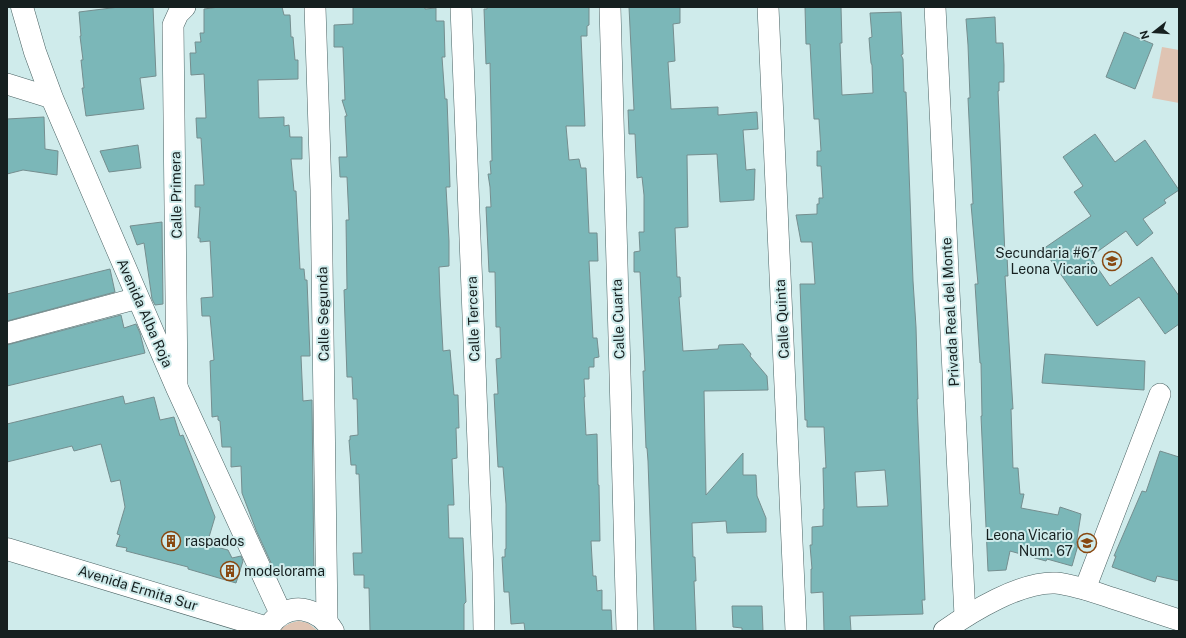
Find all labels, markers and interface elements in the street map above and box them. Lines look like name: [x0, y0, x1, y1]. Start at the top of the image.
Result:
north arrow: [1134, 12, 1174, 52]
text: N: [1137, 29, 1151, 41]
street label: Calle Primera: [167, 151, 185, 239]
street label: Privada Real del Monte: [938, 237, 962, 387]
place label: Secundaria #67 Leona Vicario: [995, 245, 1098, 277]
school or university icon: Secundaria #67 Leona Vicario: [1101, 250, 1123, 272]
street label: Avenida Alba Roja: [114, 256, 176, 370]
street label: Calle Segunda: [314, 267, 332, 361]
street label: Calle Tercera: [464, 276, 482, 362]
street label: Calle Cuarta: [609, 279, 627, 359]
street label: Calle Quinta: [772, 279, 792, 359]
place label: Leona Vicario Num. 67: [985, 527, 1073, 559]
building icon: raspados: [160, 530, 182, 552]
school or university icon: Leona Vicario Num. 67: [1076, 532, 1098, 554]
place label: raspados: [185, 533, 244, 549]
building icon: modelorama: [219, 560, 241, 582]
street label: Avenida Ermita Sur: [76, 562, 200, 614]
place label: modelorama: [244, 563, 325, 579]

